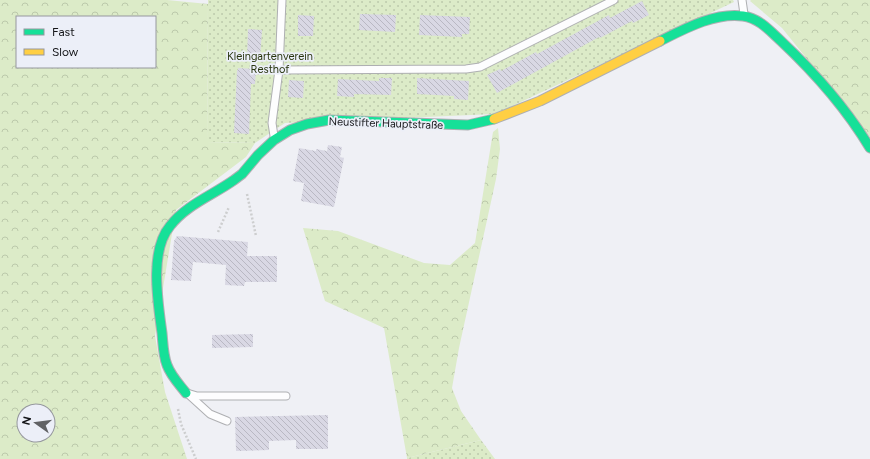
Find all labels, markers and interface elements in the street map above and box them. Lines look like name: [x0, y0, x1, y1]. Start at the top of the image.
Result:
legend: [16, 16, 156, 68]
text: Fast: [52, 25, 75, 39]
text: Slow: [52, 45, 79, 59]
park label: Kleingartenverein Resthof: [227, 50, 313, 76]
street label: Neustifter Hauptstraße: [328, 115, 443, 132]
north arrow: [16, 403, 56, 443]
text: N: [19, 415, 34, 426]

